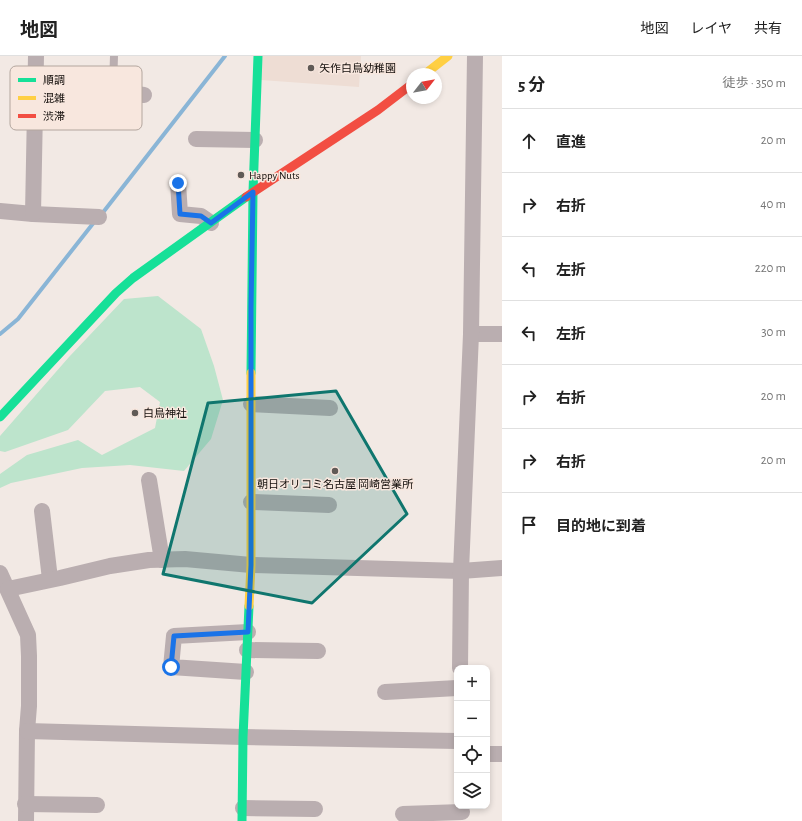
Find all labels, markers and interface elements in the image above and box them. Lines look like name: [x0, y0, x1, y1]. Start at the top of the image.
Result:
text: 地図: [20, 21, 58, 40]
text: 地図: [640, 22, 668, 36]
text: レイヤ: [690, 22, 732, 36]
text: 共有: [754, 22, 782, 36]
place label: 矢作白鳥幼稚園: [319, 62, 396, 74]
marker: 矢作白鳥幼稚園: [306, 63, 316, 73]
legend: [10, 66, 142, 130]
north arrow: [406, 68, 442, 104]
text: 順調: [43, 75, 65, 86]
text: 5 分: [518, 76, 545, 93]
text: 徒歩 · 350 m: [723, 77, 786, 90]
text: 混雑: [43, 92, 65, 104]
text: 渋滞: [43, 111, 65, 122]
icon: ahead: [518, 130, 540, 152]
text: 20 m: [761, 134, 786, 147]
text: 直進: [556, 135, 586, 150]
marker: Happy Nuts: [236, 170, 246, 180]
place label: Happy Nuts: [249, 170, 300, 181]
route end: [169, 174, 187, 192]
icon: right: [518, 194, 540, 216]
text: 40 m: [760, 198, 786, 211]
text: 右折: [556, 199, 586, 214]
icon: left: [518, 258, 540, 280]
text: 220 m: [755, 262, 786, 275]
text: 左折: [556, 263, 586, 278]
icon: left: [518, 322, 540, 344]
text: 30 m: [761, 326, 786, 339]
text: 左折: [556, 327, 586, 342]
icon: right: [518, 386, 540, 408]
text: 20 m: [761, 390, 786, 403]
text: 右折: [556, 391, 586, 406]
place label: 白鳥神社: [143, 407, 187, 419]
marker: 白鳥神社: [130, 408, 140, 418]
icon: right: [518, 450, 540, 472]
text: 20 m: [761, 454, 786, 467]
text: 右折: [556, 455, 586, 470]
marker: 朝日オリコミ名古屋 岡崎営業所: [330, 466, 340, 476]
place label: 朝日オリコミ名古屋 岡崎営業所: [257, 478, 414, 490]
icon: arrive: [518, 514, 540, 536]
text: 目的地に到着: [556, 519, 646, 534]
route start: [162, 658, 180, 676]
map controls: [454, 665, 490, 809]
button: +: [454, 665, 490, 701]
button: −: [454, 701, 490, 737]
button: locate: [454, 737, 490, 773]
button: layers: [454, 773, 490, 809]

